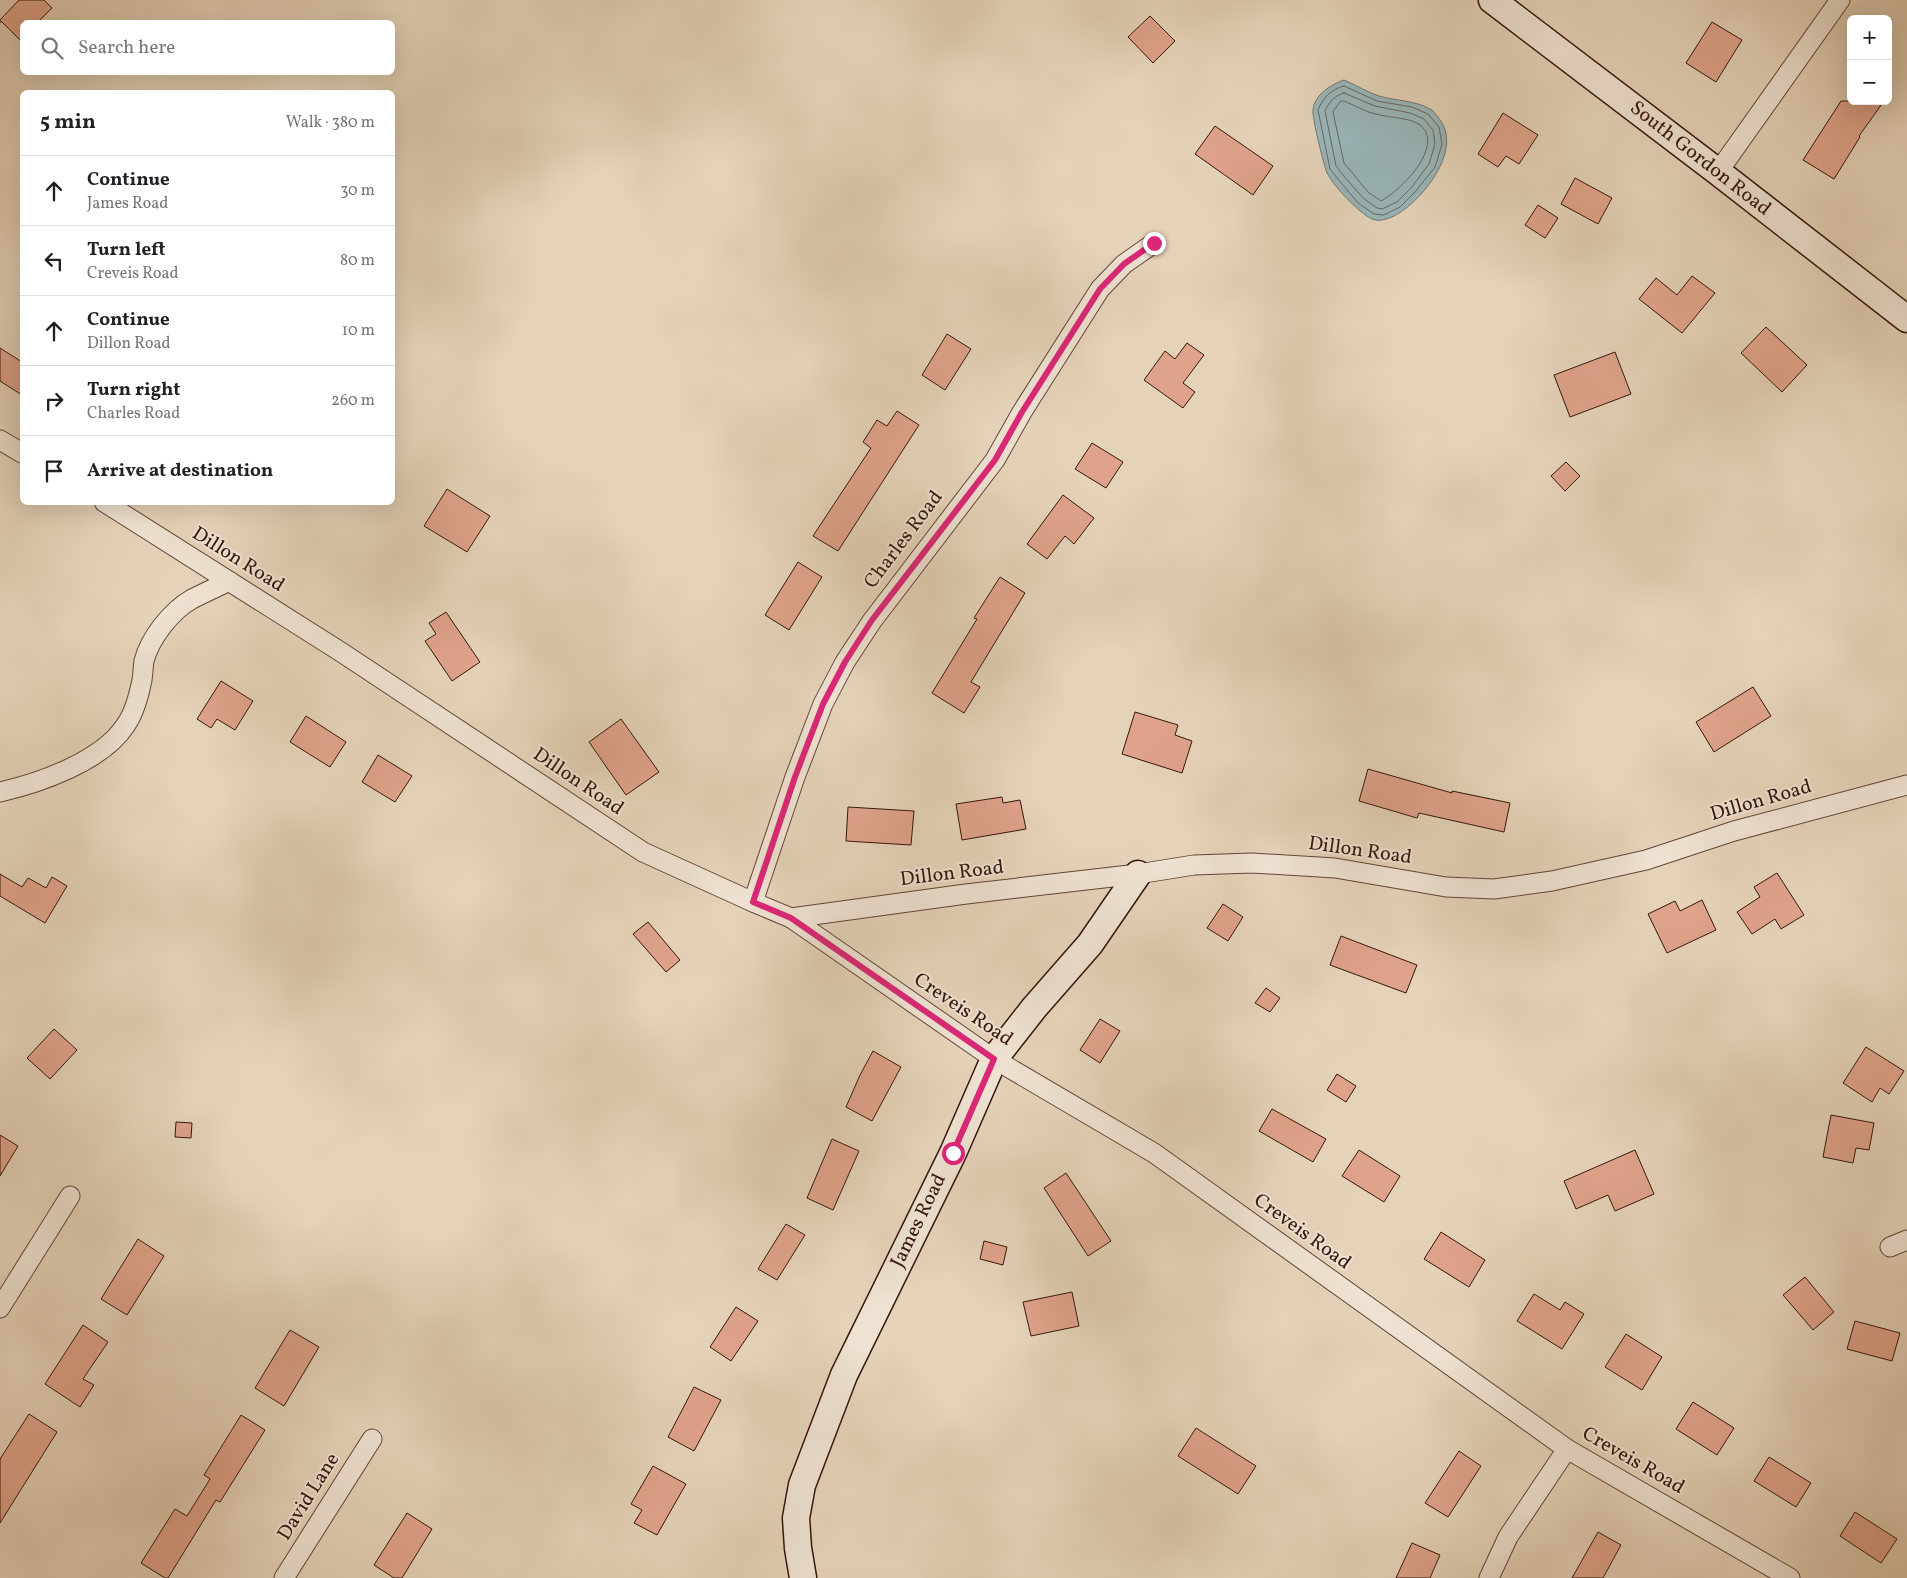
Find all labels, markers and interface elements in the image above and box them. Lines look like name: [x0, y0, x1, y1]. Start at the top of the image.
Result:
map controls: [1847, 15, 1892, 105]
button: +: [1847, 15, 1892, 60]
search box: [20, 20, 395, 75]
icon: search: [38, 34, 66, 62]
text: Search here: [78, 35, 175, 61]
button: −: [1847, 60, 1892, 105]
street label: South Gordon Road: [1623, 95, 1777, 223]
text: 5 min: [40, 108, 96, 137]
text: Walk · 380 m: [286, 112, 375, 134]
text: Continue: [87, 167, 170, 193]
icon: ahead: [40, 177, 68, 205]
text: 30 m: [340, 180, 375, 202]
text: James Road: [87, 193, 168, 215]
route end: [1143, 232, 1166, 255]
text: Turn left: [87, 237, 166, 263]
icon: left: [40, 247, 68, 275]
text: 80 m: [340, 250, 375, 272]
text: Creveis Road: [87, 263, 178, 285]
text: Continue: [87, 307, 170, 333]
icon: ahead: [40, 317, 68, 345]
text: 10 m: [342, 320, 375, 342]
text: Dillon Road: [87, 333, 170, 355]
text: Turn right: [87, 377, 180, 403]
icon: right: [40, 387, 68, 415]
text: 260 m: [331, 390, 375, 412]
text: Charles Road: [87, 403, 180, 425]
icon: arrive: [40, 457, 68, 485]
text: Arrive at destination: [87, 458, 273, 484]
street label: Charles Road: [858, 485, 950, 595]
street label: Dillon Road: [186, 520, 290, 600]
street label: Dillon Road: [527, 741, 629, 823]
street label: Dillon Road: [1707, 773, 1815, 829]
street label: Dillon Road: [1306, 830, 1414, 872]
street label: Dillon Road: [899, 854, 1005, 894]
street label: Creveis Road: [908, 966, 1018, 1054]
route start: [942, 1142, 965, 1165]
street label: James Road: [884, 1169, 954, 1273]
street label: Creveis Road: [1248, 1187, 1356, 1277]
street label: Creveis Road: [1577, 1420, 1689, 1502]
street label: David Lane: [271, 1448, 347, 1546]

